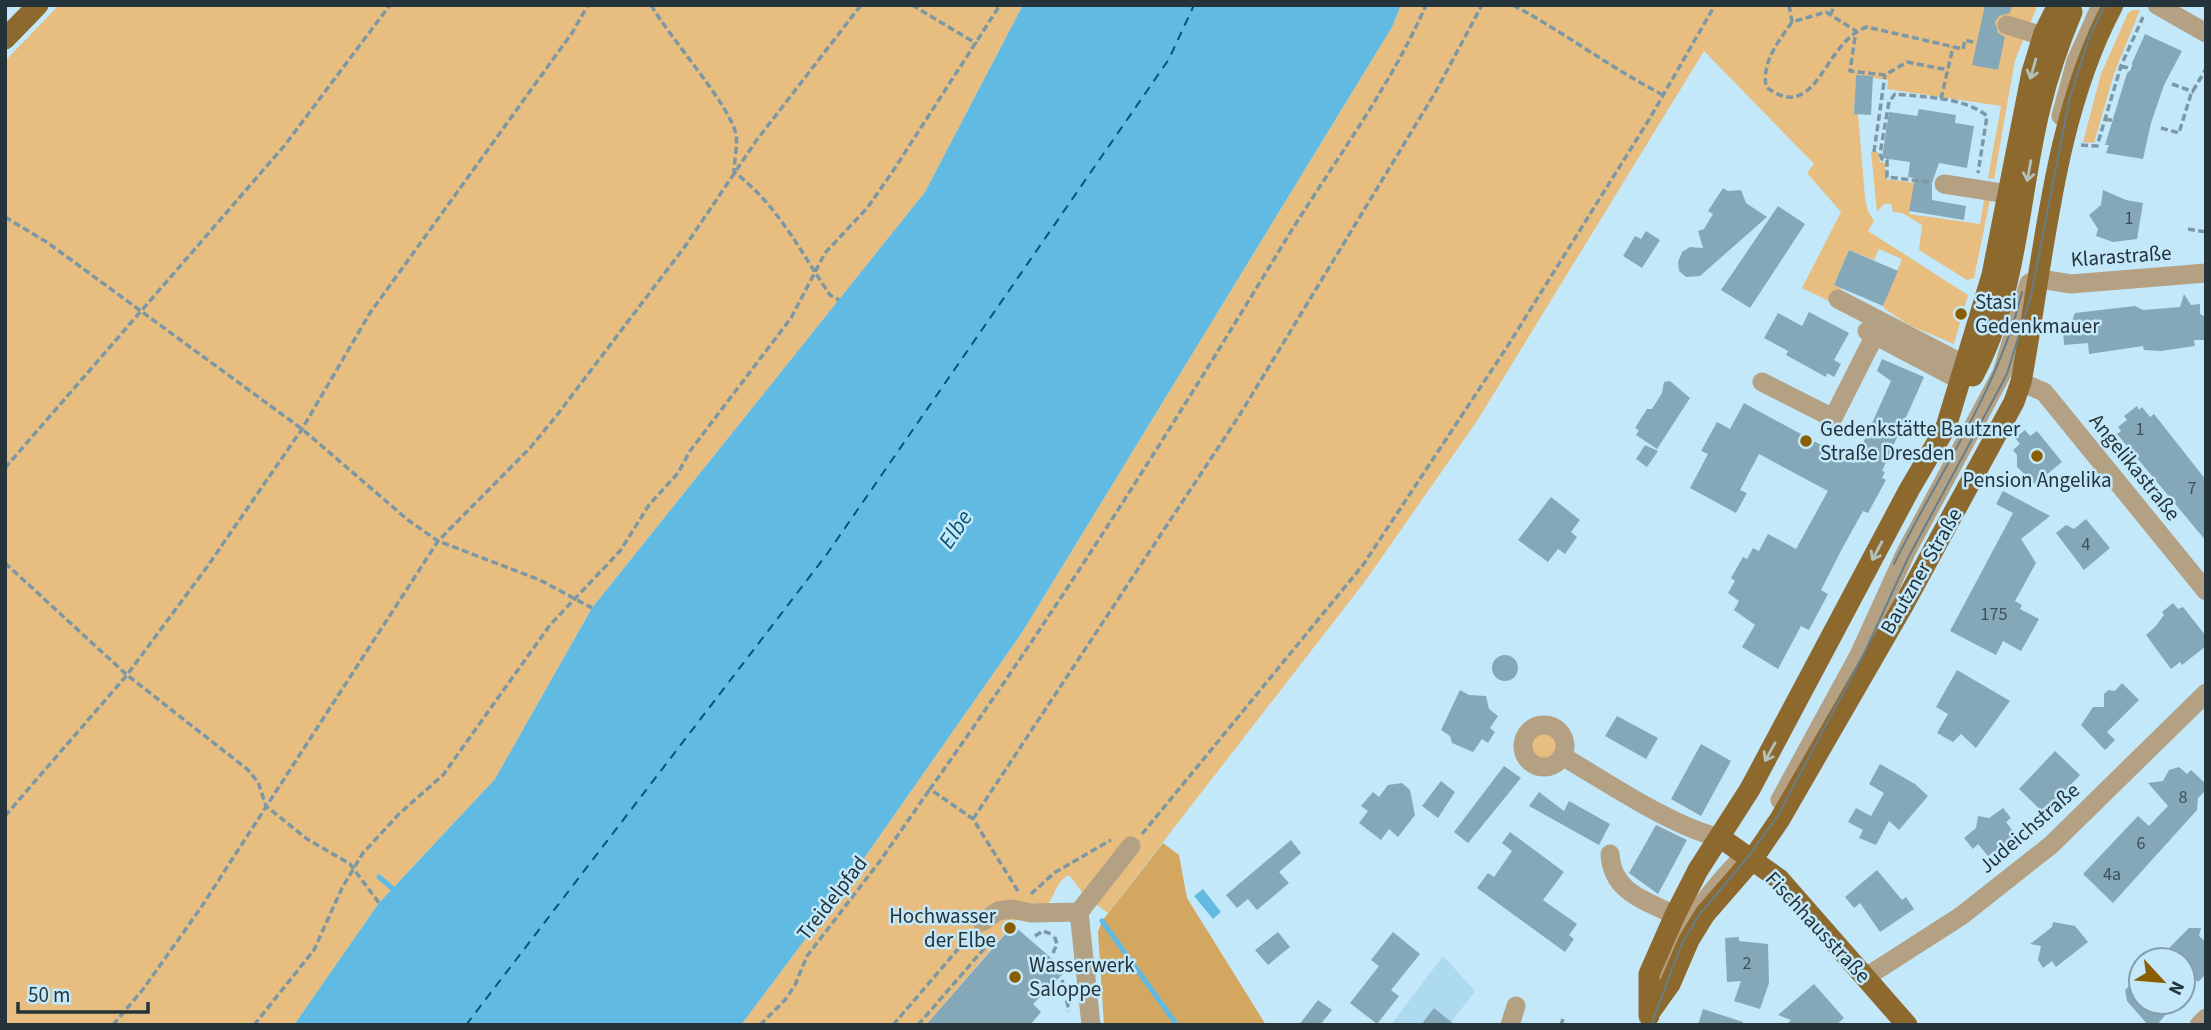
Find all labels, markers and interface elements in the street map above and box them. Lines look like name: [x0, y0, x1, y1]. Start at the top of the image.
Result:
one-way arrow: [2026, 57, 2039, 79]
one-way arrow: [2022, 160, 2035, 182]
house number: 1: [2125, 206, 2133, 231]
street label: Klarastraße: [2070, 238, 2172, 274]
place label: Stasi Gedenkmauer: [1975, 287, 2100, 341]
marker: Stasi Gedenkmauer: [1953, 306, 1969, 322]
street label: Angelikastraße: [2082, 407, 2188, 527]
place label: Gedenkstätte Bautzner Straße Dresden: [1820, 414, 2021, 468]
house number: 1: [2136, 417, 2144, 442]
marker: Gedenkstätte Bautzner Straße Dresden: [1798, 433, 1814, 449]
marker: Pension Angelika: [2029, 448, 2045, 464]
place label: Pension Angelika: [1962, 465, 2112, 495]
house number: 7: [2188, 476, 2197, 501]
street label: Bautzner Straße: [1873, 502, 1969, 640]
water label: Elbe: [930, 503, 980, 555]
house number: 4: [2082, 532, 2091, 557]
one-way arrow: [1870, 540, 1883, 561]
house number: 175: [1981, 602, 2007, 627]
one-way arrow: [1763, 741, 1777, 761]
street label: Judeichstraße: [1972, 776, 2086, 880]
house number: 8: [2179, 785, 2188, 810]
house number: 6: [2137, 831, 2146, 856]
street label: Treidelpfad: [789, 849, 875, 947]
house number: 4a: [2103, 862, 2121, 887]
street label: Fischhausstraße: [1758, 865, 1878, 989]
place label: Hochwasser der Elbe: [889, 901, 997, 955]
marker: Hochwasser der Elbe: [1002, 920, 1018, 936]
north arrow: [2127, 946, 2197, 1016]
place label: Wasserwerk Saloppe: [1029, 950, 1135, 1004]
house number: 2: [1743, 951, 1752, 976]
marker: Wasserwerk Saloppe: [1007, 969, 1023, 985]
scale bar: [18, 970, 147, 1014]
text: N: [2161, 976, 2191, 999]
text: 50 m: [28, 980, 70, 1010]

